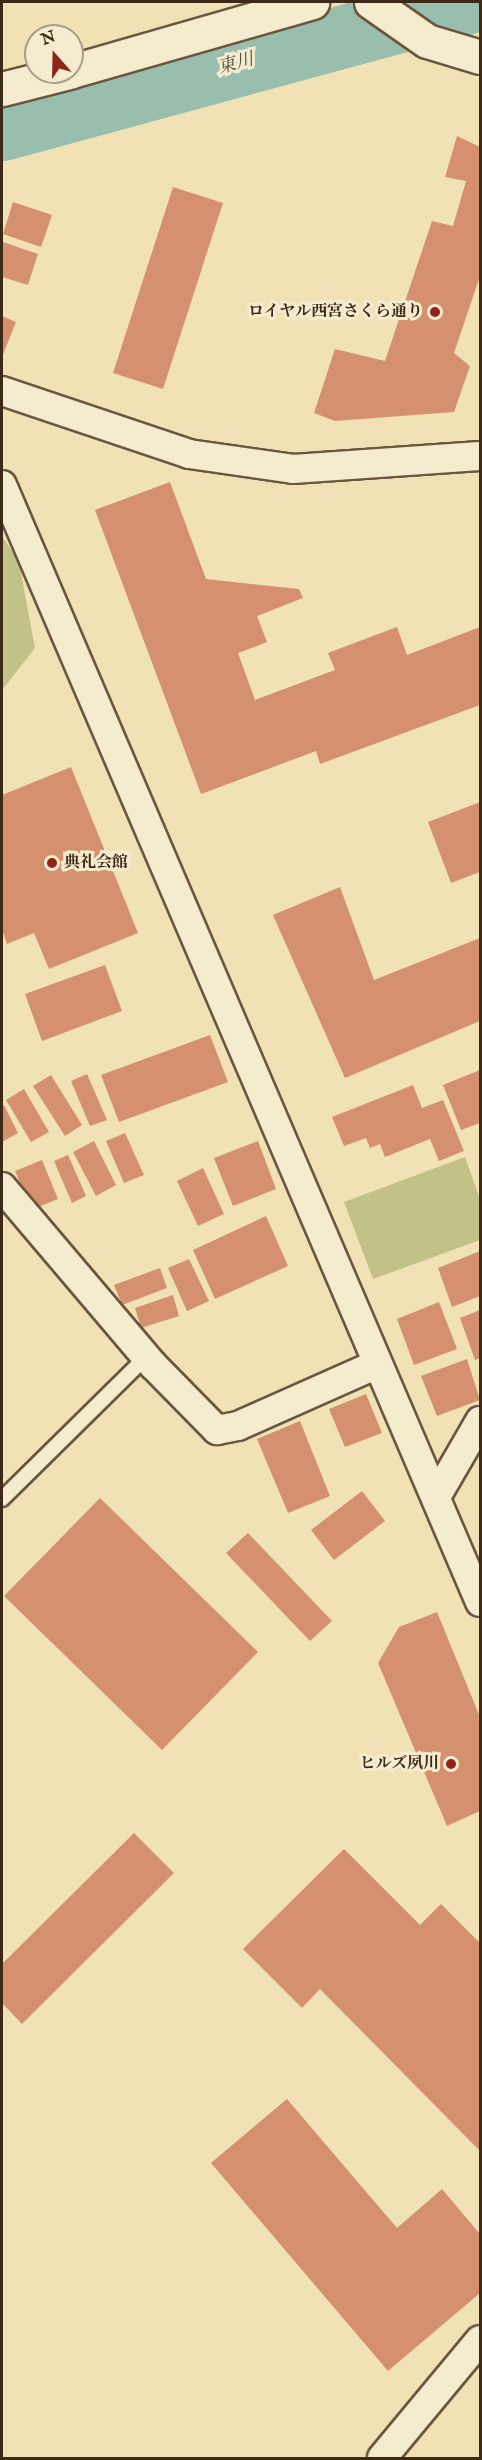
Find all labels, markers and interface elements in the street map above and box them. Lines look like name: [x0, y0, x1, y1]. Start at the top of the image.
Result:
north arrow: [24, 24, 84, 84]
text: N: [39, 27, 58, 51]
water label: 東川: [216, 50, 256, 80]
place label: ロイヤル西宮さくら通り: [247, 302, 423, 322]
marker: ロイヤル西宮さくら通り: [428, 305, 442, 319]
place label: 典礼会館: [64, 853, 128, 873]
marker: 典礼会館: [45, 856, 59, 870]
place label: ヒルズ夙川: [359, 1754, 439, 1774]
marker: ヒルズ夙川: [444, 1757, 458, 1771]

